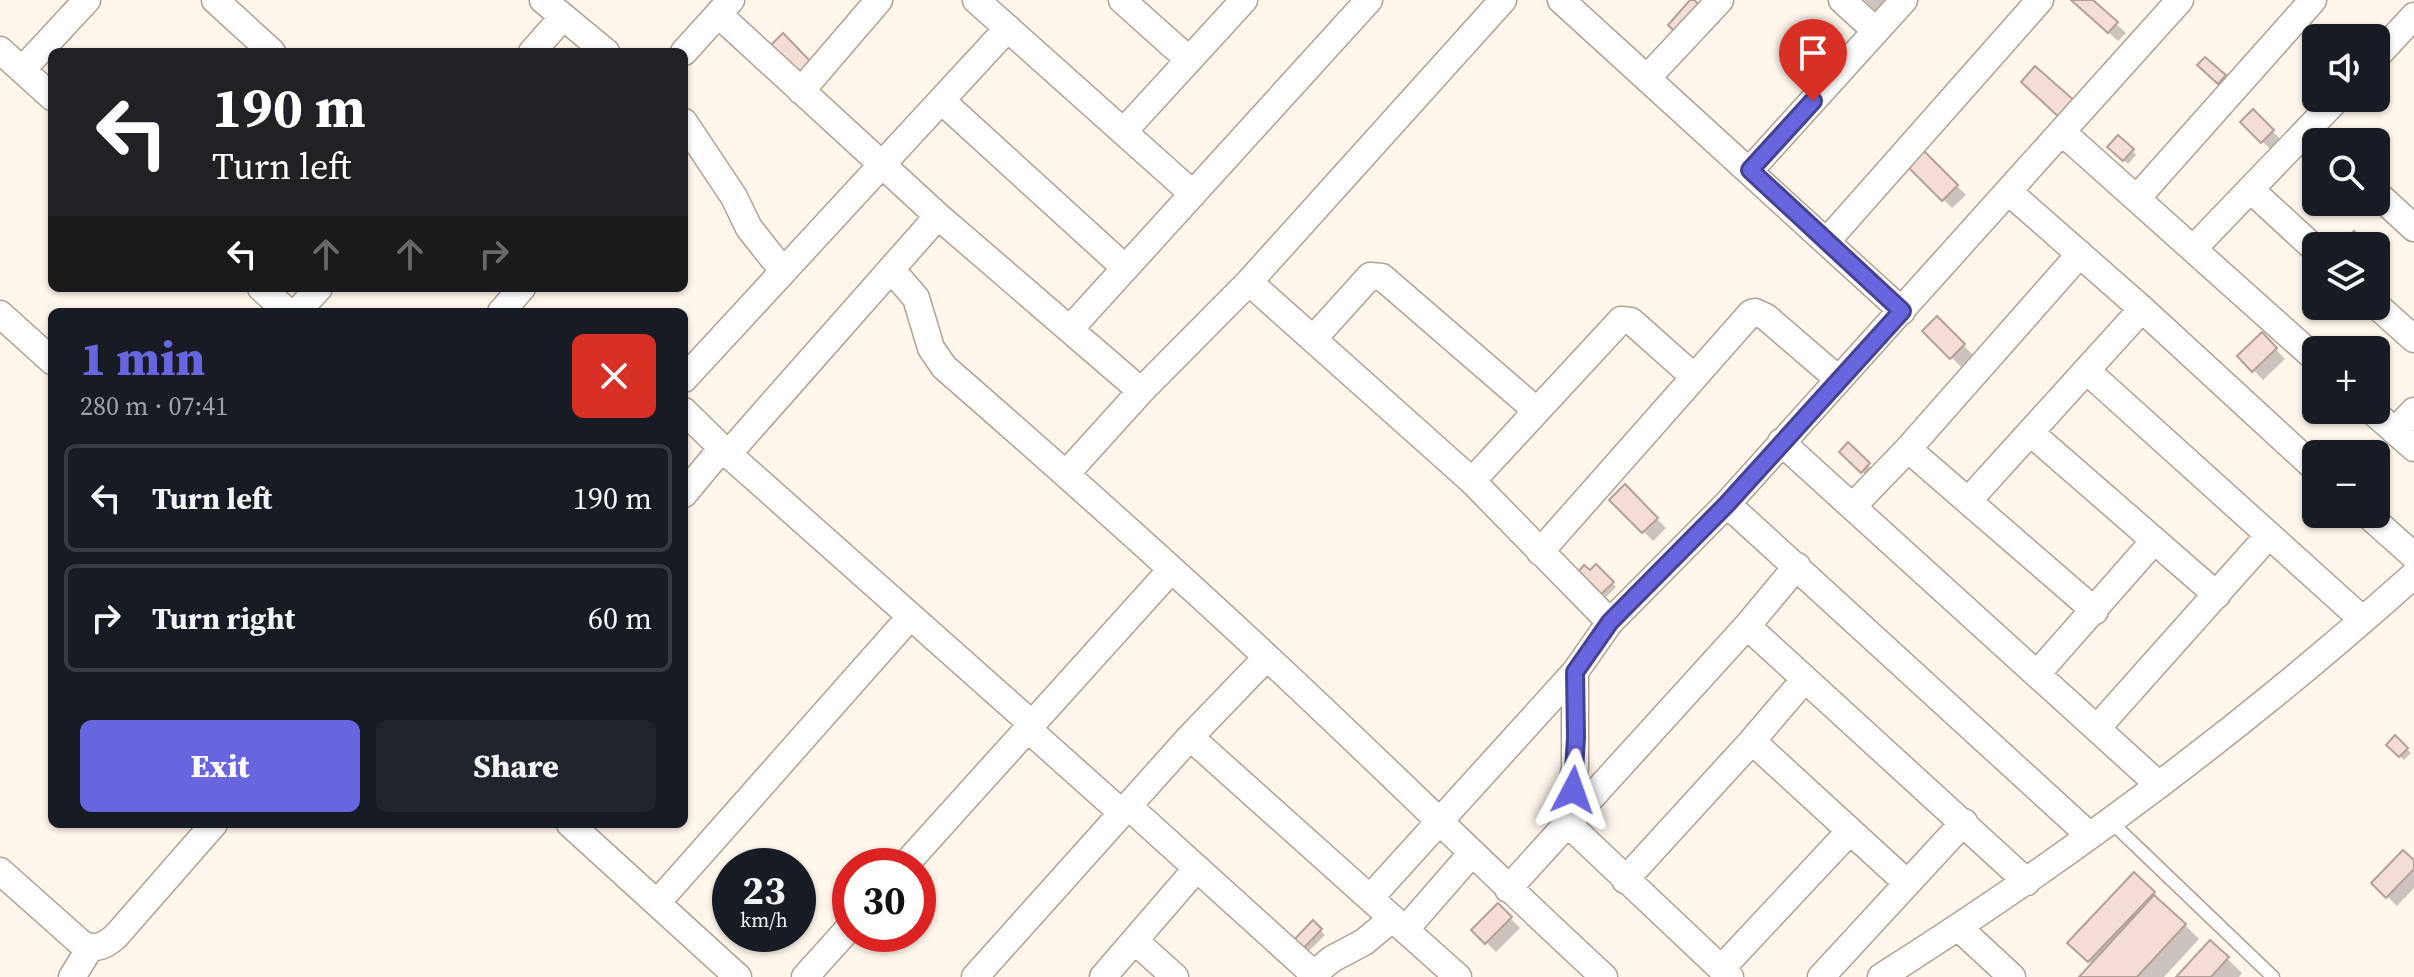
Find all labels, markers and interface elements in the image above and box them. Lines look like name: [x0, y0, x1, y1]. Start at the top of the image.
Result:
pin: [1779, 19, 1847, 101]
map controls: [2302, 24, 2390, 528]
button: sound: [2302, 24, 2390, 112]
icon: arrive: [1791, 31, 1835, 75]
text: 190 m: [212, 69, 366, 146]
icon: left: [80, 80, 184, 184]
button: search: [2302, 128, 2390, 216]
text: Turn left: [212, 142, 351, 191]
icon: left: [220, 232, 264, 276]
icon: ahead: [304, 232, 348, 276]
icon: ahead: [388, 232, 432, 276]
icon: right: [472, 232, 516, 276]
button: layers: [2302, 232, 2390, 320]
text: 1 min: [80, 325, 205, 391]
button: close: [572, 334, 656, 418]
button: +: [2302, 336, 2390, 424]
text: 280 m · 07:41: [80, 388, 228, 424]
button: −: [2302, 440, 2390, 528]
icon: left: [84, 476, 128, 520]
text: Turn left: [152, 478, 272, 519]
text: 190 m: [573, 478, 652, 519]
icon: right: [84, 596, 128, 640]
text: Turn right: [152, 598, 295, 639]
text: 60 m: [588, 598, 652, 639]
button: Exit: [80, 720, 360, 812]
button: Share: [376, 720, 656, 812]
position arrow: [1531, 748, 1615, 832]
speed limit sign: 30: [832, 848, 936, 952]
text: 23: [742, 863, 786, 917]
text: km/h: [740, 906, 788, 934]

